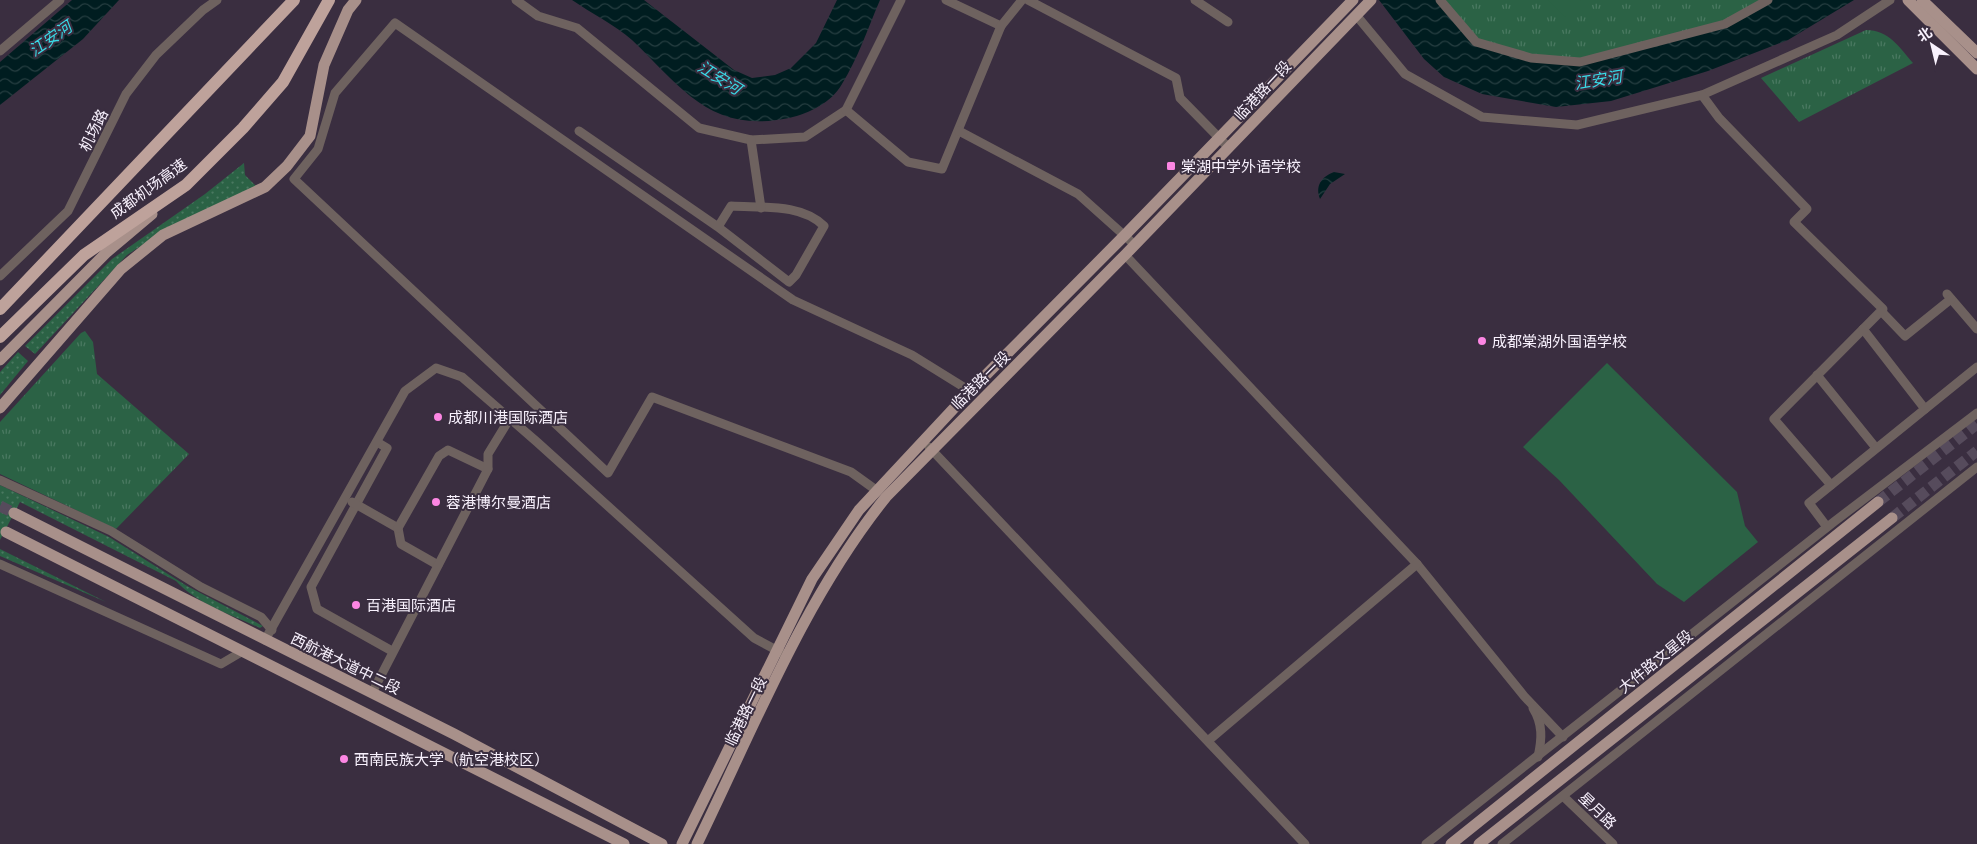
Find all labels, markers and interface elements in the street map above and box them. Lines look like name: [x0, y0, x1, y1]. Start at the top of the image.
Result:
water label: 江安河: [25, 15, 78, 60]
north arrow: [1907, 20, 1957, 70]
text: 北: [1914, 23, 1935, 45]
water label: 江安河: [695, 56, 748, 99]
street label: 临港路一段: [1230, 56, 1294, 124]
water label: 江安河: [1573, 65, 1626, 92]
street label: 机场路: [75, 106, 111, 154]
street label: 成都机场高速: [106, 154, 190, 222]
place label: 棠湖中学外语学校: [1181, 157, 1301, 175]
marker: 棠湖中学外语学校: [1165, 160, 1177, 172]
place label: 成都棠湖外国语学校: [1492, 332, 1627, 350]
marker: 成都棠湖外国语学校: [1476, 335, 1488, 347]
street label: 临港路一段: [947, 347, 1013, 413]
place label: 成都川港国际酒店: [448, 408, 568, 426]
marker: 成都川港国际酒店: [432, 411, 444, 423]
place label: 蓉港博尔曼酒店: [446, 493, 551, 511]
marker: 蓉港博尔曼酒店: [430, 496, 442, 508]
place label: 百港国际酒店: [366, 596, 456, 614]
marker: 百港国际酒店: [350, 599, 362, 611]
street label: 大件路文星段: [1614, 626, 1696, 696]
street label: 西航港大道中二段: [288, 629, 404, 697]
street label: 临港路一段: [720, 673, 770, 749]
place label: 西南民族大学（航空港校区）: [354, 750, 549, 768]
marker: 西南民族大学（航空港校区）: [338, 753, 350, 765]
street label: 星月路: [1576, 788, 1620, 832]

